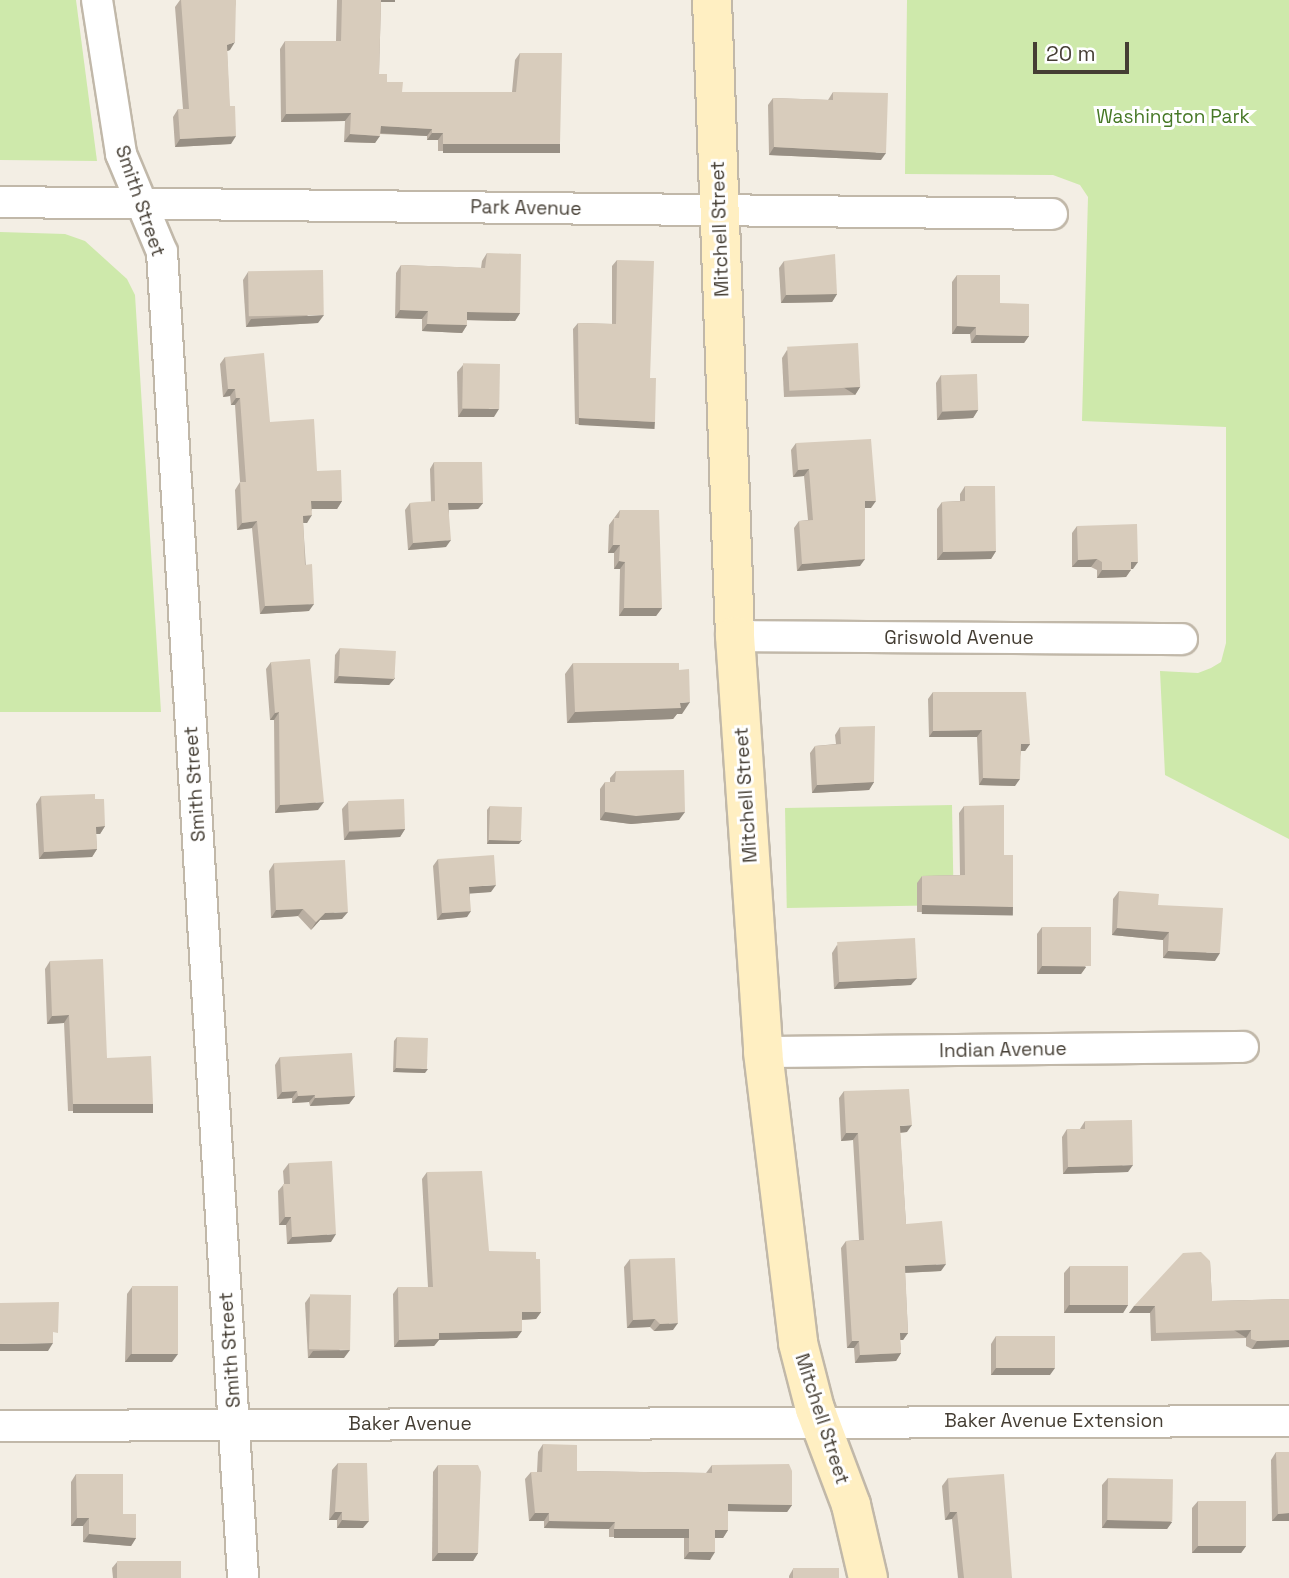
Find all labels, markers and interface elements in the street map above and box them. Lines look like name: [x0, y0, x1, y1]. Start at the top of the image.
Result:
scale bar: [1037, 28, 1133, 72]
text: 20 m: [1046, 40, 1096, 67]
park label: Washington Park: [1096, 106, 1250, 128]
street label: Smith Street: [110, 142, 170, 260]
street label: Mitchell Street: [706, 161, 734, 297]
street label: Park Avenue: [470, 196, 582, 220]
street label: Griswold Avenue: [884, 627, 1034, 649]
street label: Smith Street: [180, 725, 210, 843]
street label: Mitchell Street: [730, 726, 762, 864]
street label: Indian Avenue: [939, 1037, 1067, 1063]
street label: Smith Street: [215, 1291, 245, 1409]
street label: Mitchell Street: [790, 1351, 854, 1487]
street label: Baker Avenue Extension: [944, 1410, 1164, 1432]
street label: Baker Avenue: [348, 1413, 472, 1435]

